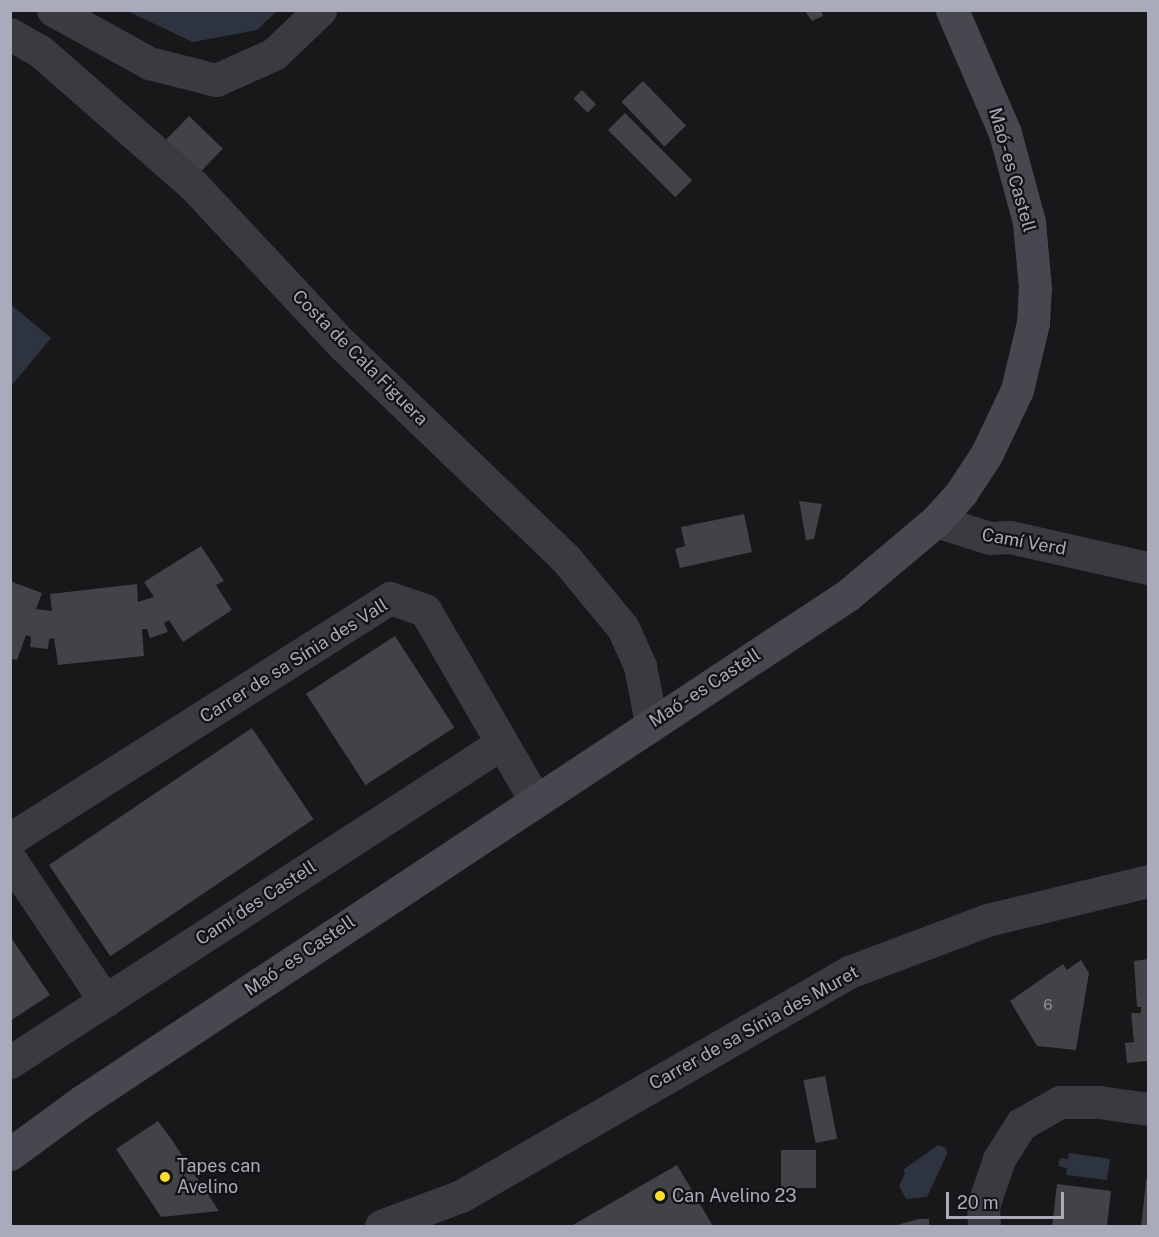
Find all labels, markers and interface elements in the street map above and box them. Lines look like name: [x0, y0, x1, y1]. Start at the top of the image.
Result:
street label: Maó - es Castell: [983, 103, 1041, 237]
street label: Costa de Cala Figuera: [288, 286, 432, 430]
street label: Camí Verd: [980, 524, 1068, 560]
street label: Carrer de sa Sínia des Vall: [196, 594, 392, 728]
street label: Maó - es Castell: [643, 643, 767, 733]
street label: Camí des Castell: [192, 856, 320, 950]
street label: Maó - es Castell: [238, 910, 362, 1002]
street label: Carrer de sa Sínia des Muret: [645, 961, 863, 1095]
house number: 6: [1043, 996, 1053, 1014]
place label: Tapes can Avelino: [177, 1156, 261, 1198]
marker: Tapes can Avelino: [158, 1170, 172, 1184]
scale bar: [949, 1180, 1068, 1218]
place label: Can Avelino 23: [672, 1185, 797, 1207]
marker: Can Avelino 23: [653, 1189, 667, 1203]
text: 20 m: [957, 1192, 999, 1213]

